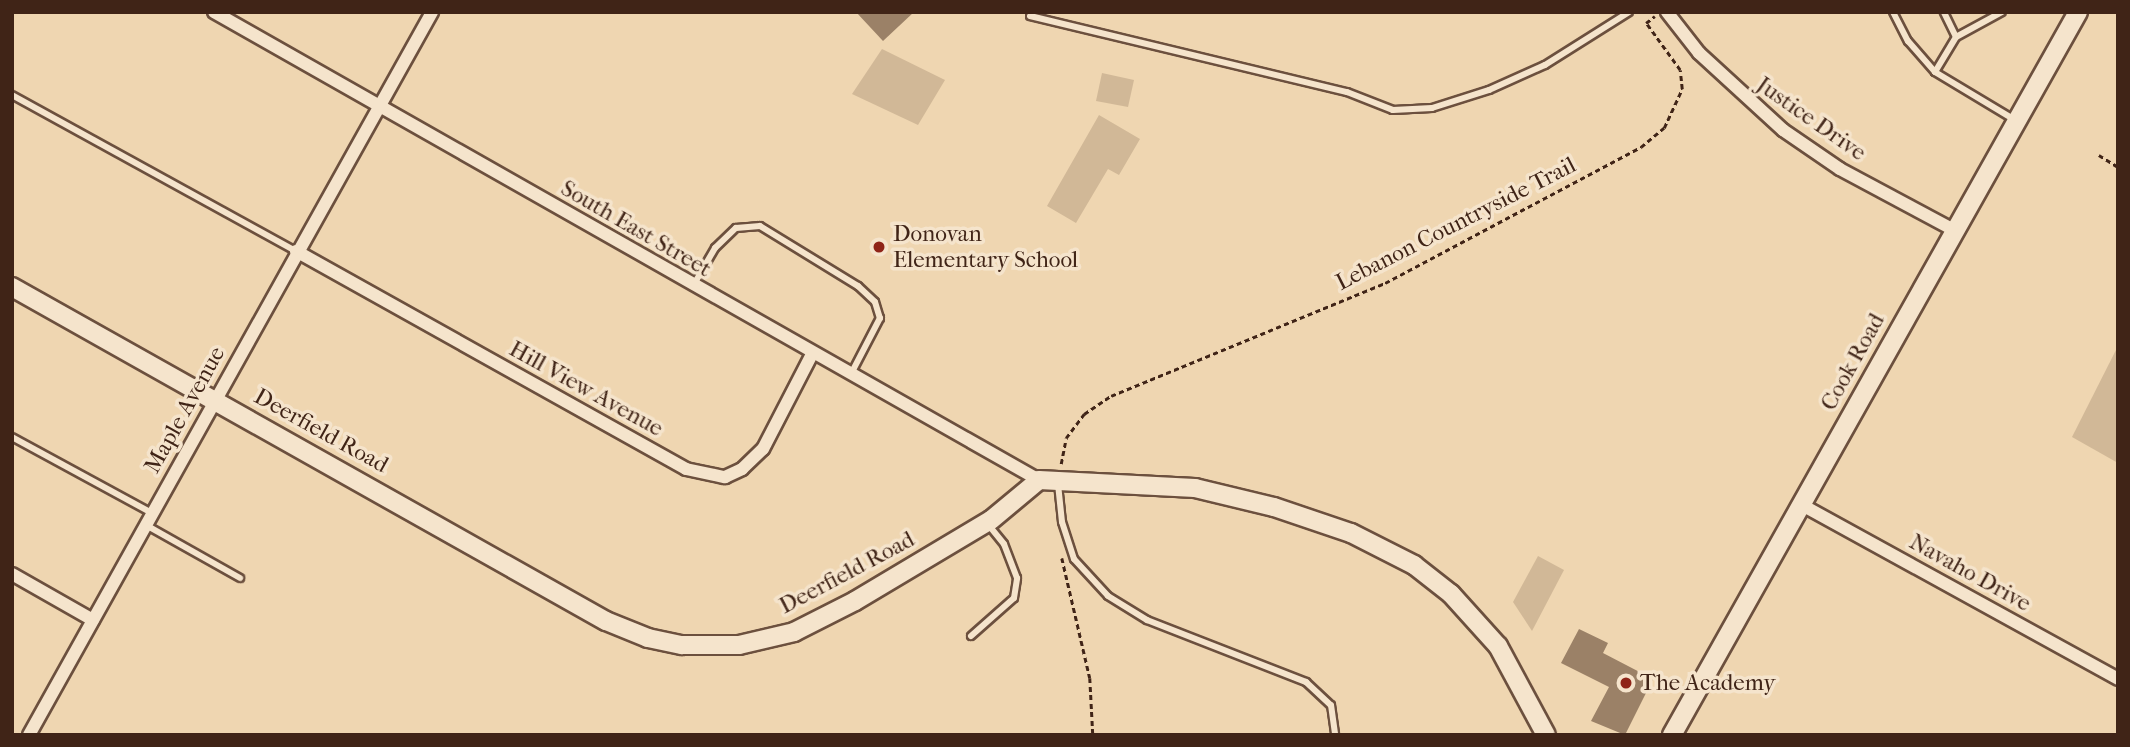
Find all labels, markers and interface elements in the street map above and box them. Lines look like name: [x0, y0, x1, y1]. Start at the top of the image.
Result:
street label: Justice Drive: [1751, 71, 1871, 167]
street label: Lebanon Countryside Trail: [1331, 151, 1581, 297]
street label: South East Street: [556, 175, 716, 283]
place label: Donovan Elementary School: [893, 220, 1078, 274]
marker: Donovan Elementary School: [871, 239, 887, 255]
street label: Cook Road: [1815, 309, 1891, 415]
street label: Hill View Avenue: [504, 335, 668, 443]
street label: Maple Avenue: [139, 342, 231, 478]
street label: Deerfield Road: [249, 383, 393, 479]
street label: Deerfield Road: [775, 526, 919, 620]
street label: Navaho Drive: [1904, 528, 2036, 618]
place label: The Academy: [1640, 669, 1775, 697]
marker: The Academy: [1618, 675, 1634, 691]

